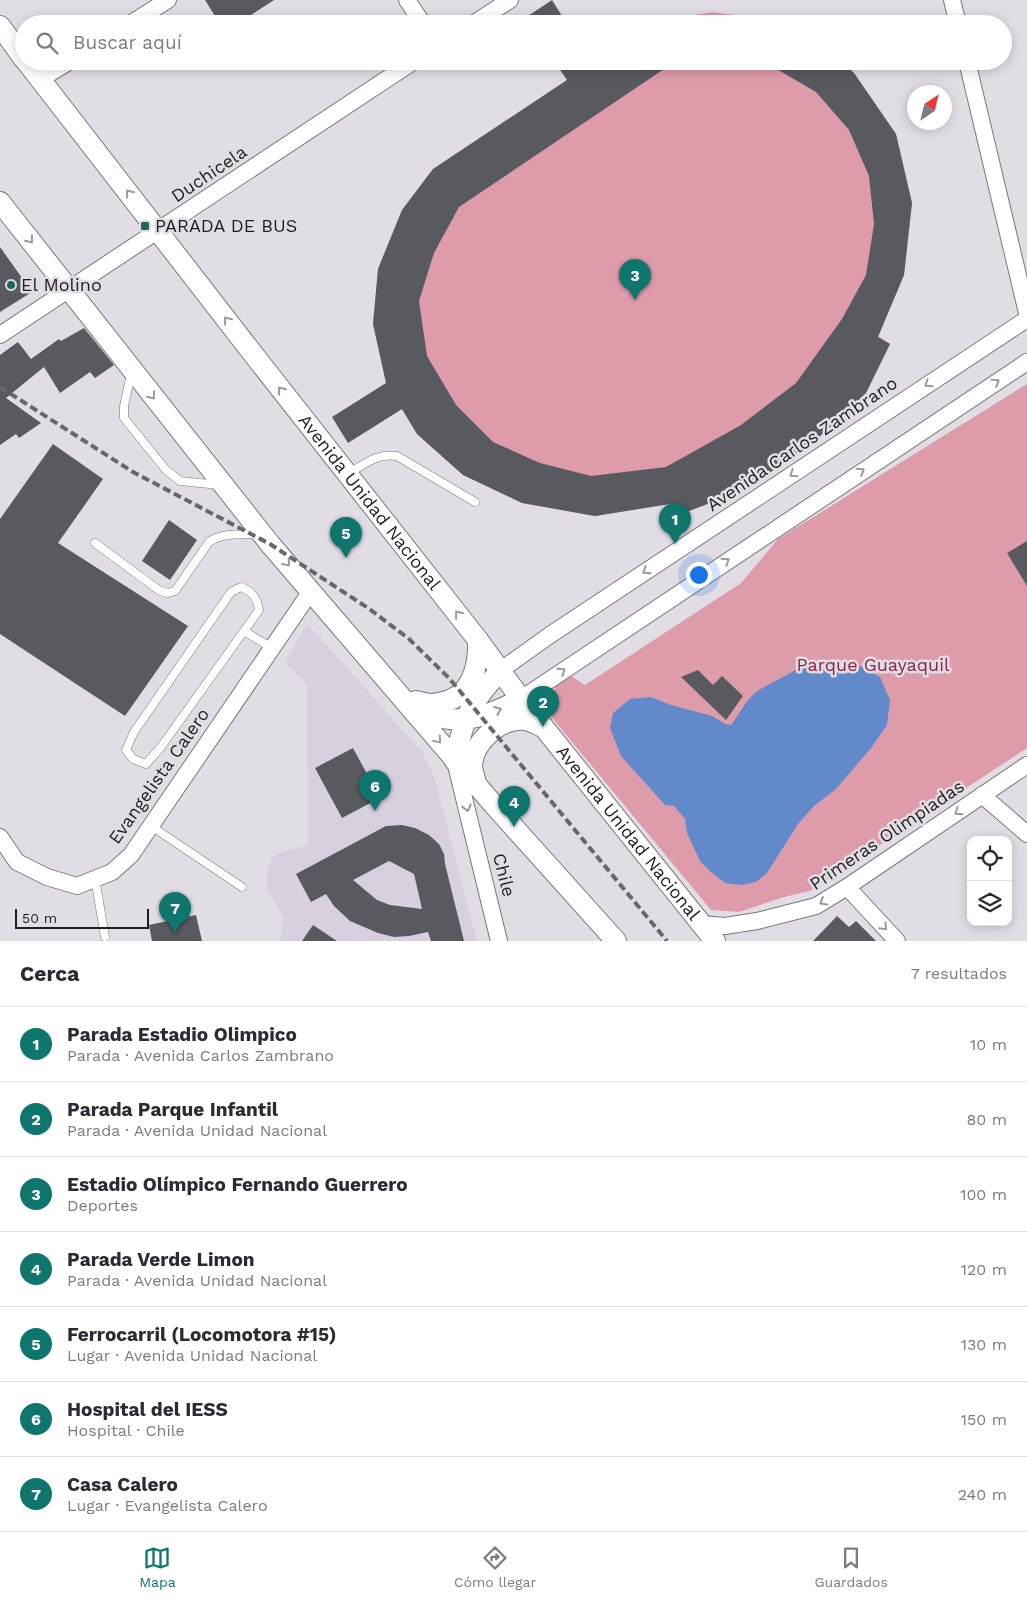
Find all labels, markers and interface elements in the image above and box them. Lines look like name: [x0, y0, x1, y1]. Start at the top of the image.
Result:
search box: [15, 15, 1012, 70]
icon: search: [33, 29, 61, 57]
text: Buscar aquí: [73, 31, 182, 54]
north arrow: [907, 85, 952, 130]
street label: Duchicela: [167, 141, 250, 206]
one-way arrow: [126, 190, 134, 199]
place label: PARADA DE BUS: [155, 215, 297, 236]
marker: PARADA DE BUS: [139, 220, 151, 232]
one-way arrow: [25, 235, 34, 244]
pin: 3: [619, 259, 651, 300]
place label: El Molino: [21, 274, 102, 295]
marker: El Molino: [5, 279, 17, 291]
one-way arrow: [224, 317, 232, 326]
street label: Avenida Carlos Zambrano: [703, 372, 901, 515]
one-way arrow: [924, 378, 933, 388]
one-way arrow: [991, 379, 1000, 388]
one-way arrow: [279, 387, 287, 396]
one-way arrow: [147, 390, 156, 399]
street label: Avenida Unidad Nacional: [294, 410, 446, 594]
one-way arrow: [789, 468, 798, 477]
one-way arrow: [855, 468, 864, 477]
pin: 1: [659, 503, 691, 544]
pin: 5: [330, 517, 362, 558]
one-way arrow: [281, 558, 290, 567]
one-way arrow: [720, 558, 729, 568]
your location: [686, 562, 712, 588]
one-way arrow: [643, 565, 652, 575]
one-way arrow: [455, 611, 463, 620]
park label: Parque Guayaquil: [797, 654, 950, 675]
one-way arrow: [556, 668, 565, 678]
pin: 2: [527, 686, 559, 727]
street label: Evangelista Calero: [104, 704, 213, 848]
one-way arrow: [493, 706, 502, 717]
one-way arrow: [432, 734, 441, 743]
street label: Avenida Unidad Nacional: [552, 741, 705, 924]
pin: 6: [359, 770, 391, 811]
street label: Primeras Olimpiadas: [806, 775, 968, 894]
pin: 4: [498, 786, 530, 827]
one-way arrow: [461, 803, 472, 812]
one-way arrow: [954, 806, 963, 815]
map controls: [967, 836, 1012, 926]
button: locate: [967, 836, 1012, 881]
street label: Chile: [489, 851, 520, 899]
button: layers: [967, 881, 1012, 926]
pin: 7: [159, 892, 191, 933]
one-way arrow: [819, 896, 828, 906]
scale bar: [15, 906, 149, 929]
text: 50 m: [22, 910, 57, 926]
one-way arrow: [878, 921, 887, 930]
text: Cerca: [20, 961, 79, 986]
text: 7 resultados: [911, 964, 1007, 983]
text: Parada Estadio Olimpico: [67, 1023, 297, 1046]
text: 1: [33, 1035, 39, 1054]
text: 10 m: [970, 1035, 1007, 1054]
text: Parada · Avenida Carlos Zambrano: [67, 1046, 334, 1065]
text: Parada Parque Infantil: [67, 1098, 278, 1121]
text: 2: [31, 1110, 41, 1129]
text: 80 m: [966, 1110, 1007, 1129]
text: Parada · Avenida Unidad Nacional: [67, 1121, 327, 1140]
text: Estadio Olímpico Fernando Guerrero: [67, 1173, 408, 1196]
text: 3: [31, 1185, 41, 1204]
text: 100 m: [960, 1185, 1007, 1204]
text: Deportes: [67, 1196, 138, 1215]
text: Parada Verde Limon: [67, 1248, 255, 1271]
text: 4: [31, 1260, 41, 1279]
text: 120 m: [961, 1260, 1007, 1279]
text: Parada · Avenida Unidad Nacional: [67, 1271, 327, 1290]
text: Ferrocarril (Locomotora #15): [67, 1323, 336, 1346]
text: 5: [31, 1335, 41, 1354]
text: 130 m: [961, 1335, 1007, 1354]
text: Lugar · Avenida Unidad Nacional: [67, 1346, 317, 1365]
text: Hospital del IESS: [67, 1398, 228, 1421]
text: 6: [31, 1410, 41, 1429]
text: 150 m: [961, 1410, 1007, 1429]
text: Hospital · Chile: [67, 1421, 185, 1440]
text: Casa Calero: [67, 1473, 178, 1496]
text: 7: [31, 1485, 41, 1504]
text: 240 m: [958, 1485, 1007, 1504]
text: Lugar · Evangelista Calero: [67, 1496, 268, 1515]
tab: Mapa: [139, 1544, 176, 1590]
tab: Cómo llegar: [454, 1544, 536, 1590]
tab: Guardados: [814, 1544, 888, 1590]

